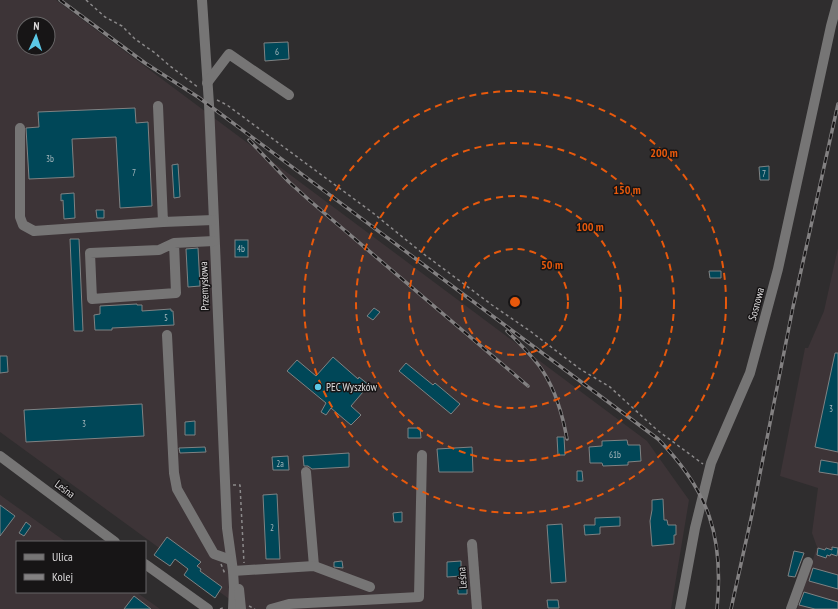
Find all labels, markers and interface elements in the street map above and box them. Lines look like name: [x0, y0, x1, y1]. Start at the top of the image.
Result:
north arrow: [16, 16, 56, 56]
text: N: [33, 19, 40, 33]
house number: 6: [275, 46, 279, 57]
text: 200 m: [650, 145, 678, 160]
house number: 3b: [46, 153, 54, 164]
house number: 7: [132, 167, 136, 178]
house number: 7: [762, 168, 766, 179]
text: 150 m: [613, 182, 641, 197]
text: 100 m: [576, 219, 604, 234]
house number: 4b: [237, 243, 245, 254]
text: 50 m: [541, 257, 563, 272]
street label: Przemysłowa: [196, 261, 212, 311]
street label: Sosnowa: [745, 286, 767, 322]
centre of rings: [508, 295, 522, 309]
house number: 5: [164, 312, 168, 323]
place label: PEC Wyszków: [326, 380, 377, 394]
marker: PEC Wyszków: [313, 382, 323, 392]
house number: 3: [829, 403, 833, 414]
house number: 3: [82, 418, 86, 429]
house number: 61b: [609, 449, 621, 460]
house number: 2a: [276, 458, 284, 469]
street label: Leśna: [52, 477, 78, 501]
house number: 2: [270, 522, 274, 533]
legend: [16, 541, 146, 593]
text: Ulica: [52, 549, 73, 564]
street label: Leśna: [454, 567, 470, 589]
text: Kolej: [52, 569, 73, 584]

